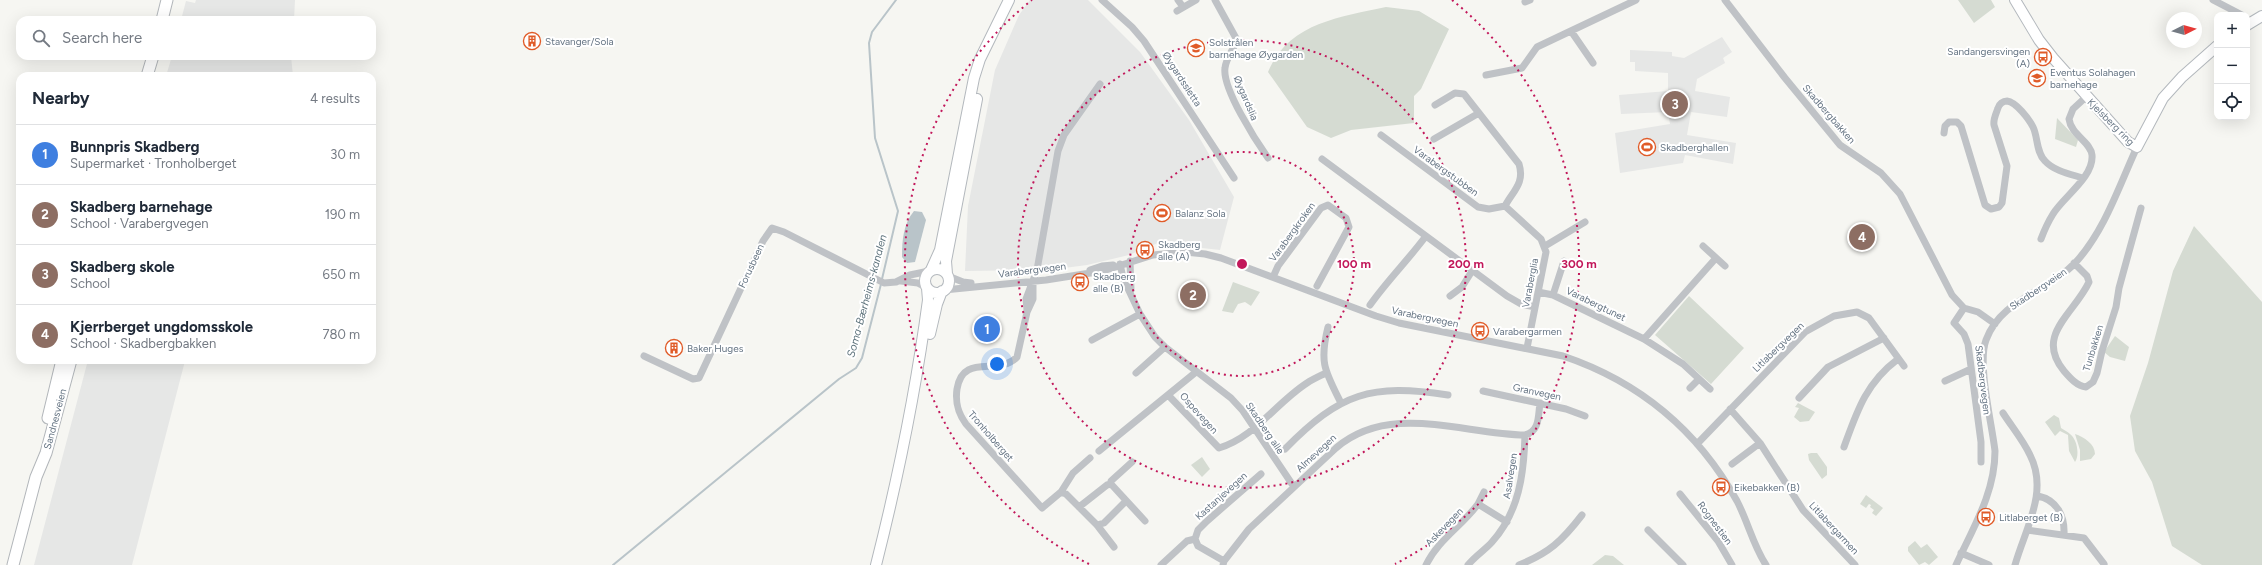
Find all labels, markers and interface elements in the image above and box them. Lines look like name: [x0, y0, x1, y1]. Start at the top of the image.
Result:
north arrow: [2166, 12, 2202, 48]
map controls: [2214, 12, 2250, 120]
button: +: [2214, 12, 2250, 48]
search box: [16, 16, 376, 60]
icon: search: [30, 27, 52, 49]
text: Search here: [62, 29, 142, 47]
building icon: Stavanger/Sola: [522, 31, 542, 51]
place label: Stavanger/Sola: [545, 35, 614, 48]
place label: Solstrålen barnehage Øygarden: [1209, 36, 1304, 61]
school or university icon: Solstrålen barnehage Øygarden: [1186, 38, 1206, 58]
place label: Sandangersvingen (A): [1947, 45, 2030, 70]
bus stop icon: Sandangersvingen (A): [2033, 47, 2053, 67]
button: −: [2214, 48, 2250, 84]
street label: Øygardssletta: [1159, 49, 1205, 109]
place label: Eventus Solahagen barnehage: [2050, 66, 2136, 91]
school or university icon: Eventus Solahagen barnehage: [2027, 68, 2047, 88]
street label: Øygardslia: [1231, 74, 1261, 122]
street label: Skadbergbakken: [1800, 82, 1858, 147]
button: locate: [2214, 84, 2250, 120]
text: Nearby: [32, 88, 90, 108]
pin: 3: [1662, 89, 1688, 119]
text: 4 results: [310, 91, 360, 106]
street label: Kjelsberg ring: [2085, 96, 2137, 148]
sports icon: Skadberghallen: [1637, 137, 1657, 157]
text: Bunnpris Skadberg: [70, 138, 200, 156]
place label: Skadberghallen: [1660, 141, 1729, 154]
street label: Varabergstubben: [1411, 143, 1481, 199]
text: 1: [42, 147, 48, 162]
text: 30 m: [330, 147, 360, 162]
text: Supermarket · Tronholberget: [70, 156, 237, 171]
text: Skadberg barnehage: [70, 198, 213, 216]
street label: Varabergkroken: [1266, 199, 1318, 264]
sports icon: Balanz Sola: [1152, 203, 1172, 223]
text: 2: [41, 207, 49, 222]
text: 190 m: [325, 207, 360, 222]
place label: Balanz Sola: [1175, 207, 1226, 220]
text: School · Varabergvegen: [70, 216, 209, 231]
pin: 4: [1849, 222, 1875, 252]
water label: Soma-Bærheims-kanalen: [844, 233, 890, 359]
place label: Skadberg alle (A): [1158, 238, 1201, 263]
bus stop icon: Skadberg alle (A): [1135, 240, 1155, 260]
street label: Forusbeen: [735, 242, 767, 290]
centre of rings: [1235, 257, 1249, 271]
text: 100 m: [1337, 257, 1371, 271]
text: 200 m: [1448, 257, 1484, 271]
street label: Varaberglia: [1519, 257, 1541, 309]
text: 300 m: [1561, 257, 1597, 271]
text: Skadberg skole: [70, 258, 175, 276]
street label: Varabergvegen: [997, 259, 1067, 281]
street label: Skadbergveien: [2007, 265, 2069, 313]
text: 3: [41, 267, 49, 282]
text: 650 m: [323, 267, 360, 282]
place label: Skadberg alle (B): [1093, 270, 1136, 295]
bus stop icon: Skadberg alle (B): [1070, 272, 1090, 292]
text: School: [70, 276, 110, 291]
pin: 2: [1180, 280, 1206, 310]
street label: Varabergtunet: [1564, 284, 1628, 324]
street label: Varabergvegen: [1390, 304, 1460, 331]
pin: 1: [974, 314, 1000, 344]
text: Kjerrberget ungdomsskole: [70, 318, 253, 336]
street label: Litlabergvegen: [1750, 319, 1807, 375]
bus stop icon: Varabergarmen: [1470, 321, 1490, 341]
street label: Tunbakken: [2080, 323, 2106, 373]
place label: Varabergarmen: [1493, 325, 1562, 338]
text: 4: [41, 327, 49, 342]
text: 780 m: [322, 327, 360, 342]
text: School · Skadbergbakken: [70, 336, 216, 351]
building icon: Baker Huges: [664, 338, 684, 358]
place label: Baker Huges: [687, 342, 744, 355]
street label: Skadbergvegen: [1972, 345, 1994, 416]
your location: [987, 354, 1007, 374]
street label: Granvegen: [1512, 381, 1563, 404]
street label: Sandnesveien: [41, 387, 69, 451]
street label: Ospevegen: [1177, 390, 1221, 437]
street label: Skadberg alle: [1243, 400, 1287, 457]
street label: Tronholberget: [965, 408, 1017, 464]
street label: Almevegen: [1293, 431, 1339, 475]
street label: Asalvegen: [1500, 452, 1520, 500]
street label: Kastanjevegen: [1192, 469, 1250, 523]
bus stop icon: Eikebakken (B): [1711, 477, 1731, 497]
place label: Eikebakken (B): [1734, 481, 1800, 494]
street label: Rognestien: [1695, 499, 1736, 548]
street label: Litlabergarmen: [1806, 499, 1862, 557]
street label: Askevegen: [1422, 505, 1466, 549]
bus stop icon: Litlaberget (B): [1976, 507, 1996, 527]
place label: Litlaberget (B): [1999, 511, 2063, 524]

